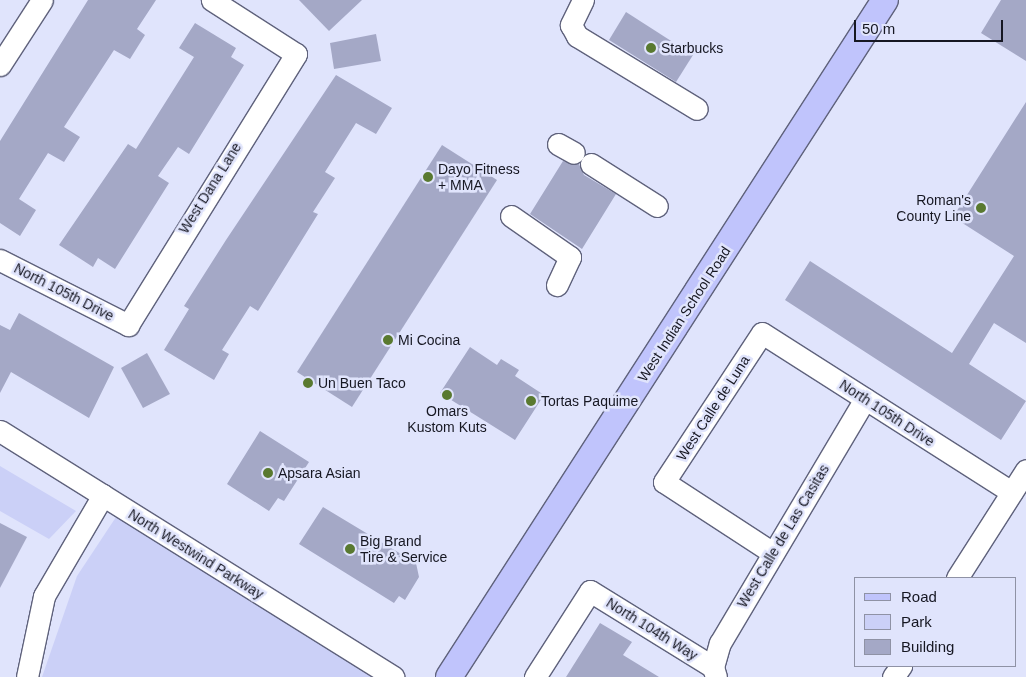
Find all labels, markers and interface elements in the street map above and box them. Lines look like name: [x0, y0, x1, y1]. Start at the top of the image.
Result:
scale bar: [856, 10, 1005, 42]
text: 50 m: [862, 20, 895, 37]
place label: Starbucks: [661, 40, 723, 56]
marker: Starbucks: [645, 42, 657, 54]
street label: West Dana Lane: [175, 139, 245, 237]
place label: Dayo Fitness + MMA: [438, 161, 520, 193]
marker: Dayo Fitness + MMA: [422, 171, 434, 183]
place label: Roman's County Line: [896, 192, 971, 224]
marker: Roman's County Line: [975, 202, 987, 214]
street label: West Indian School Road: [634, 243, 734, 385]
street label: North 105th Drive: [11, 260, 117, 324]
place label: Mi Cocina: [398, 332, 460, 348]
marker: Mi Cocina: [382, 334, 394, 346]
street label: West Calle de Luna: [673, 352, 753, 464]
place label: Un Buen Taco: [318, 375, 406, 391]
street label: North 105th Drive: [836, 376, 938, 450]
marker: Un Buen Taco: [302, 377, 314, 389]
marker: Omars Kustom Kuts: [441, 389, 453, 401]
place label: Tortas Paquime: [541, 393, 638, 409]
marker: Tortas Paquime: [525, 395, 537, 407]
place label: Omars Kustom Kuts: [407, 403, 487, 436]
street label: West Calle de Las Casitas: [734, 461, 832, 611]
place label: Apsara Asian: [278, 465, 361, 481]
marker: Apsara Asian: [262, 467, 274, 479]
street label: North Westwind Parkway: [125, 506, 267, 602]
place label: Big Brand Tire & Service: [360, 533, 447, 566]
marker: Big Brand Tire & Service: [344, 543, 356, 555]
legend: [854, 577, 1016, 667]
text: Road: [901, 588, 937, 605]
street label: North 104th Way: [603, 594, 701, 664]
text: Park: [901, 613, 932, 630]
text: Building: [901, 638, 954, 655]

